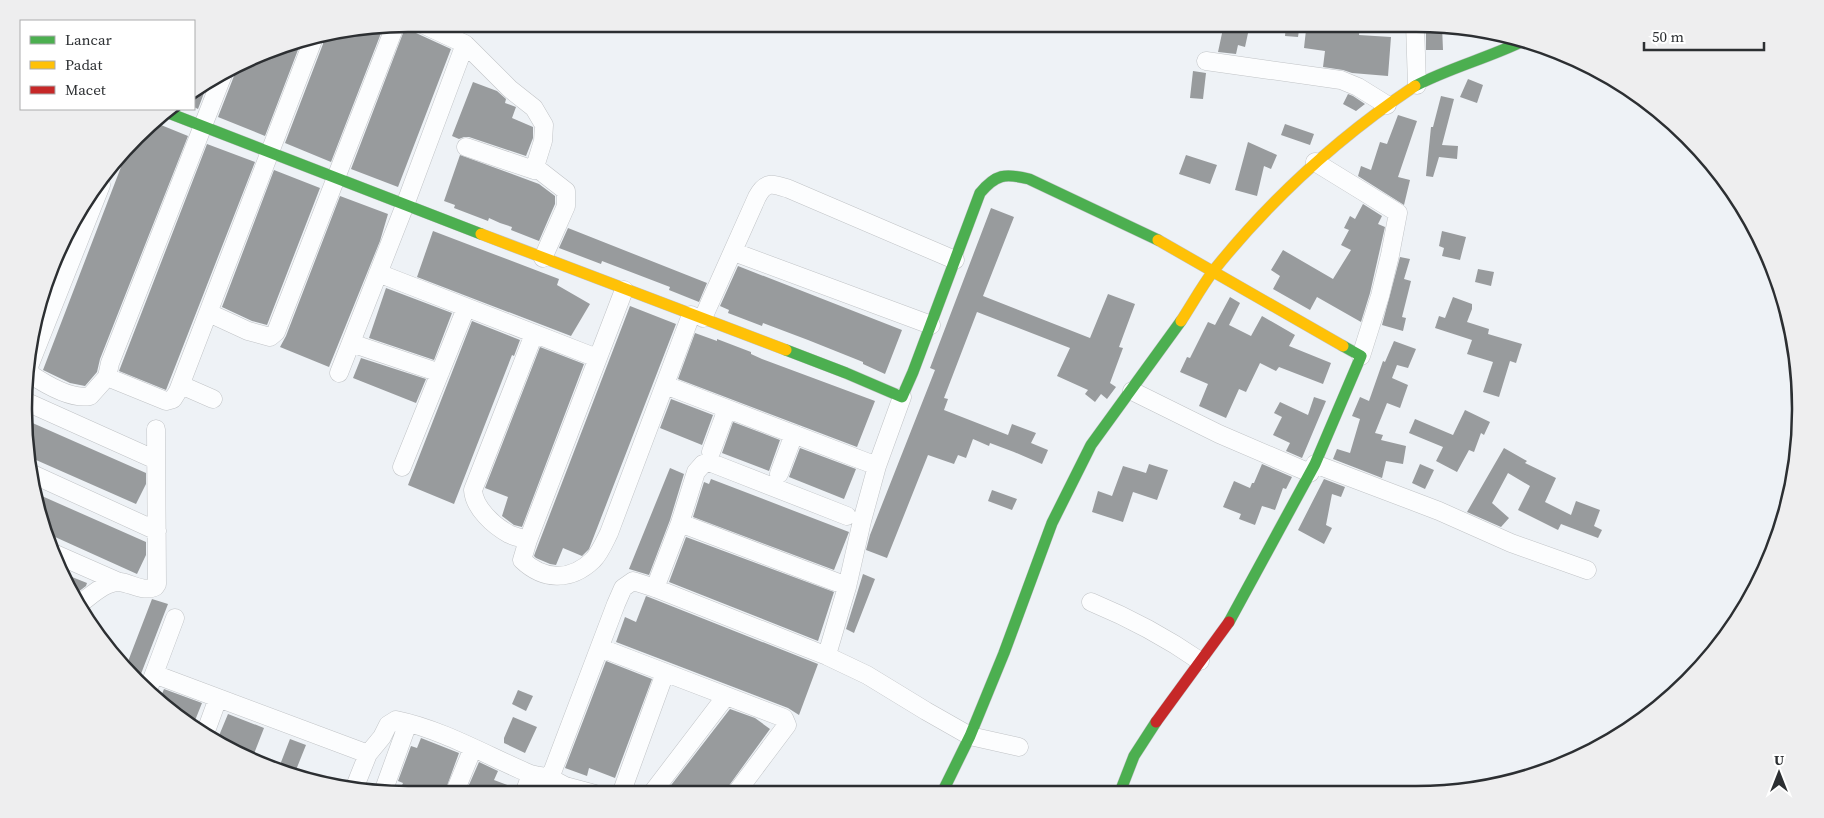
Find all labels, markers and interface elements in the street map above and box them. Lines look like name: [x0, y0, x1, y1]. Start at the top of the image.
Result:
legend: [20, 20, 195, 110]
scale bar: [1644, 20, 1764, 52]
text: 50 m: [1652, 26, 1684, 47]
text: Lancar: [65, 29, 112, 50]
text: Padat: [65, 54, 102, 75]
text: Macet: [65, 79, 106, 100]
north arrow: [1754, 748, 1804, 798]
text: U: [1774, 750, 1784, 770]

